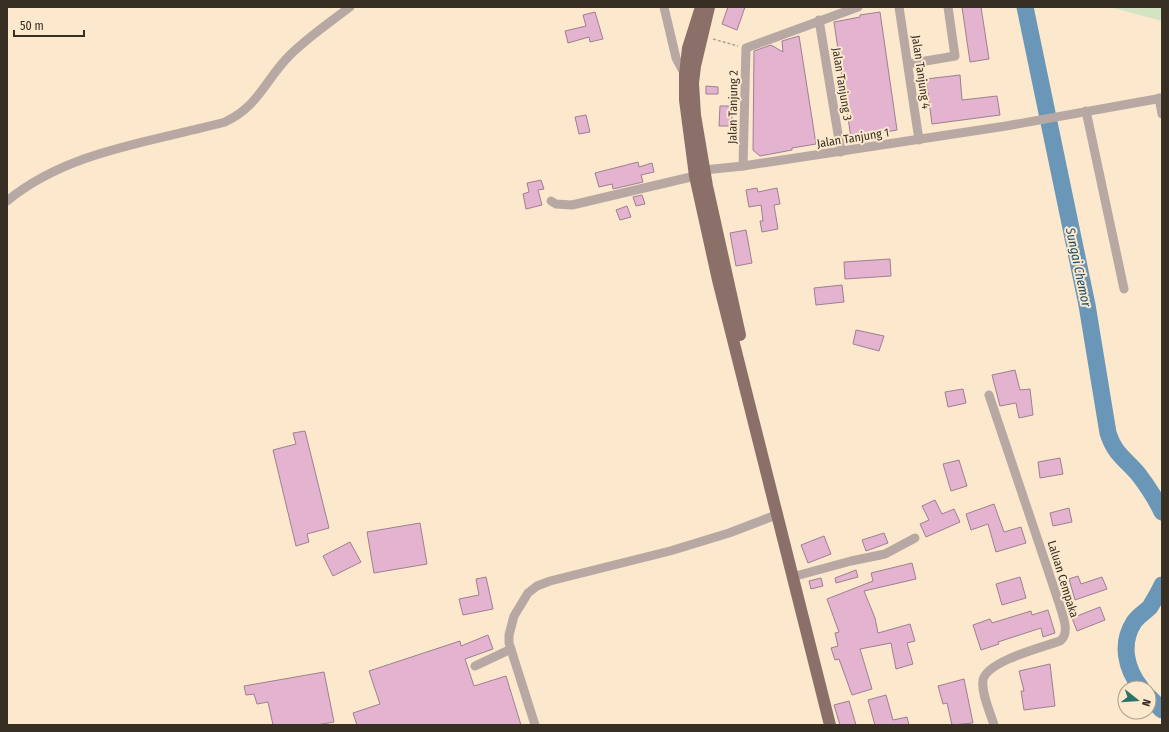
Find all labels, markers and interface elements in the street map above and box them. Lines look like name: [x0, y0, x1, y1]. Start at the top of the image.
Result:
scale bar: [14, 12, 84, 38]
text: 50 m: [20, 19, 44, 33]
street label: Jalan Tanjung 4: [909, 34, 933, 110]
street label: Jalan Tanjung 3: [829, 46, 855, 122]
street label: Jalan Tanjung 2: [725, 70, 741, 144]
street label: Jalan Tanjung 1: [816, 125, 890, 151]
water label: Sungai Chemor: [1063, 225, 1094, 308]
street label: Laluan Cempaka: [1045, 539, 1081, 619]
north arrow: [1117, 680, 1157, 720]
text: N: [1139, 698, 1153, 708]

